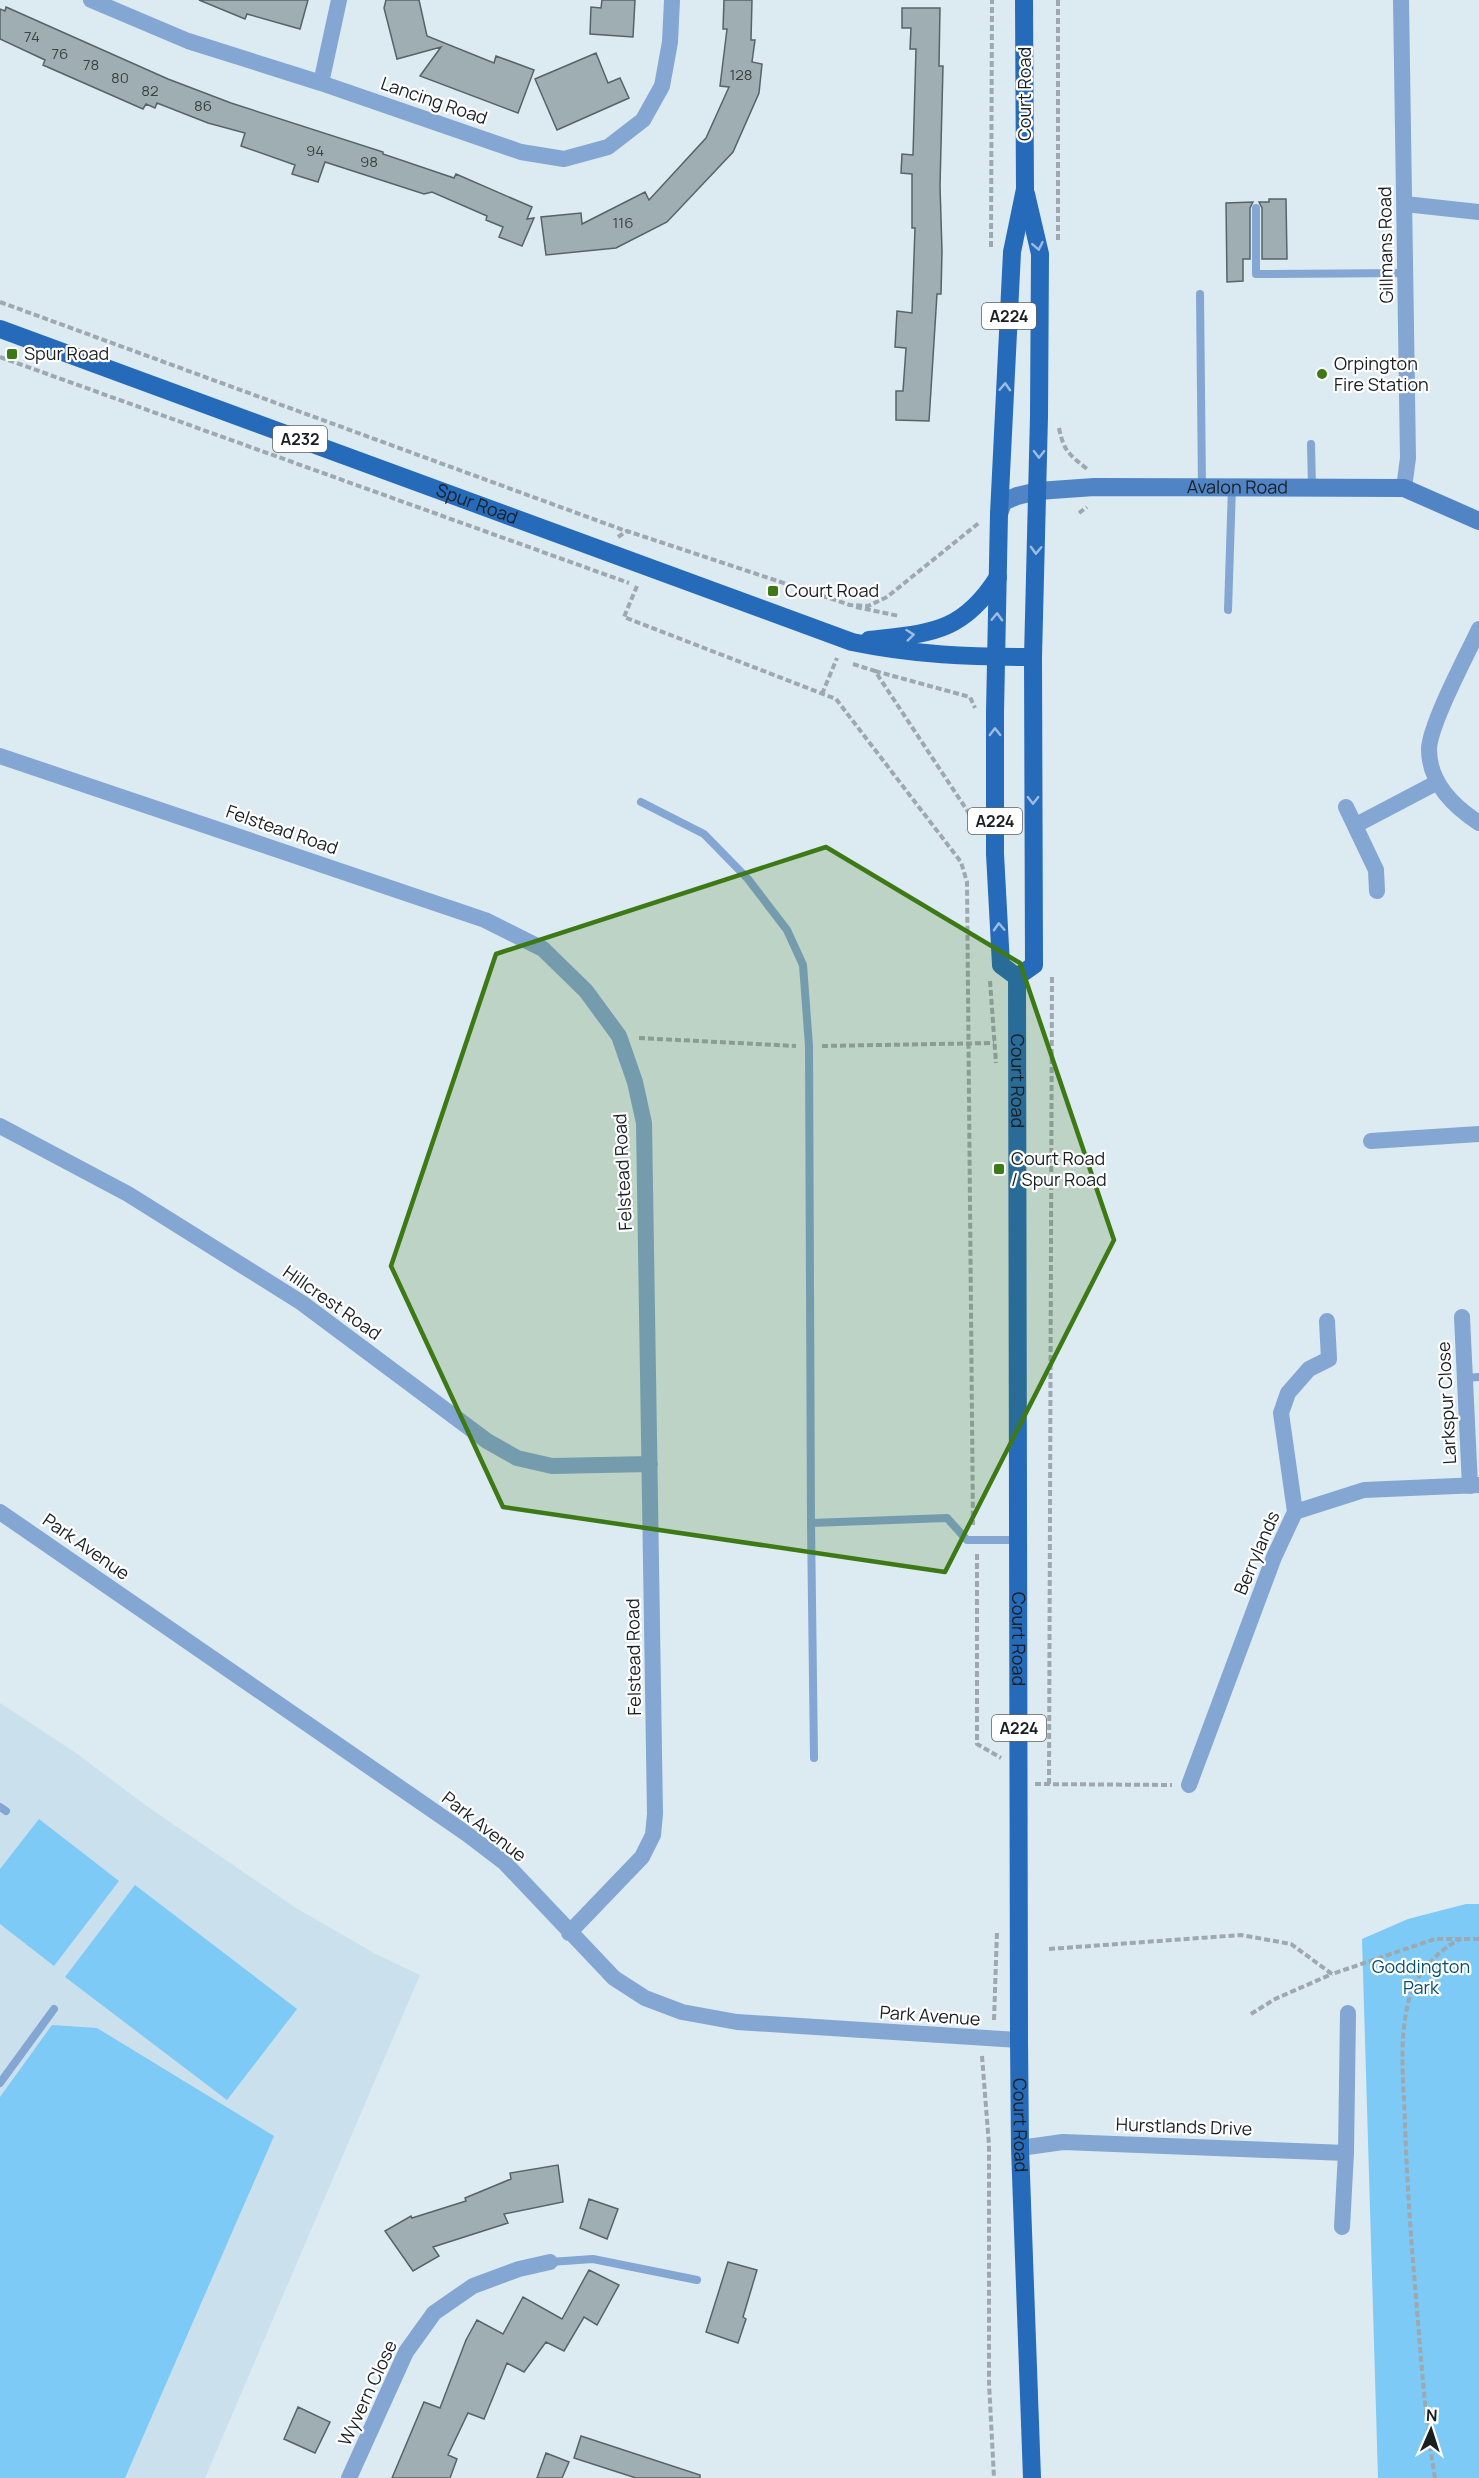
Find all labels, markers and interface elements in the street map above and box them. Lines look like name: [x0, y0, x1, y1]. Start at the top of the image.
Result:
house number: 74: [24, 26, 40, 47]
house number: 76: [52, 43, 68, 64]
street label: Court Road: [1012, 47, 1036, 141]
house number: 78: [83, 54, 99, 75]
house number: 128: [729, 64, 753, 85]
house number: 80: [111, 67, 129, 88]
street label: Lancing Road: [378, 71, 491, 130]
house number: 82: [141, 80, 159, 101]
house number: 86: [194, 95, 212, 116]
house number: 94: [306, 140, 324, 161]
house number: 98: [360, 151, 378, 172]
street label: Gillmans Road: [1372, 186, 1398, 304]
house number: 116: [612, 212, 634, 233]
one-way arrow: [1031, 240, 1044, 250]
road number: A224: [982, 303, 1036, 329]
place label: Spur Road: [24, 341, 109, 365]
marker: Spur Road: [5, 347, 19, 361]
place label: Orpington Fire Station: [1334, 351, 1429, 396]
marker: Orpington Fire Station: [1315, 367, 1329, 381]
one-way arrow: [998, 382, 1011, 391]
road number: A232: [273, 426, 327, 452]
one-way arrow: [1032, 449, 1045, 458]
street label: Avalon Road: [1187, 474, 1288, 499]
street label: Spur Road: [433, 477, 521, 529]
one-way arrow: [1030, 545, 1043, 554]
place label: Court Road: [785, 578, 879, 602]
marker: Court Road: [766, 584, 780, 598]
one-way arrow: [991, 613, 1003, 622]
one-way arrow: [905, 629, 915, 642]
one-way arrow: [989, 728, 1002, 737]
one-way arrow: [1027, 795, 1039, 804]
street label: Felstead Road: [223, 799, 342, 859]
road number: A224: [968, 808, 1022, 834]
one-way arrow: [992, 923, 1005, 932]
street label: Court Road: [1006, 1034, 1030, 1128]
street label: Felstead Road: [607, 1113, 637, 1231]
place label: Court Road / Spur Road: [1011, 1146, 1107, 1191]
marker: Court Road / Spur Road: [992, 1162, 1006, 1176]
street label: Hillcrest Road: [279, 1259, 386, 1345]
street label: Larkspur Close: [1431, 1341, 1461, 1465]
street label: Park Avenue: [38, 1507, 135, 1585]
street label: Berrylands: [1228, 1507, 1284, 1598]
street label: Court Road: [1007, 1592, 1031, 1686]
street label: Felstead Road: [620, 1598, 646, 1716]
road number: A224: [992, 1715, 1046, 1741]
street label: Park Avenue: [437, 1786, 532, 1867]
park label: Goddington Park: [1372, 1954, 1470, 1999]
street label: Park Avenue: [879, 2000, 981, 2030]
street label: Court Road: [1008, 2078, 1034, 2173]
street label: Hurstlands Drive: [1115, 2112, 1253, 2140]
street label: Wyvern Close: [332, 2336, 402, 2449]
north arrow: [1401, 2400, 1461, 2460]
text: N: [1425, 2404, 1438, 2426]

